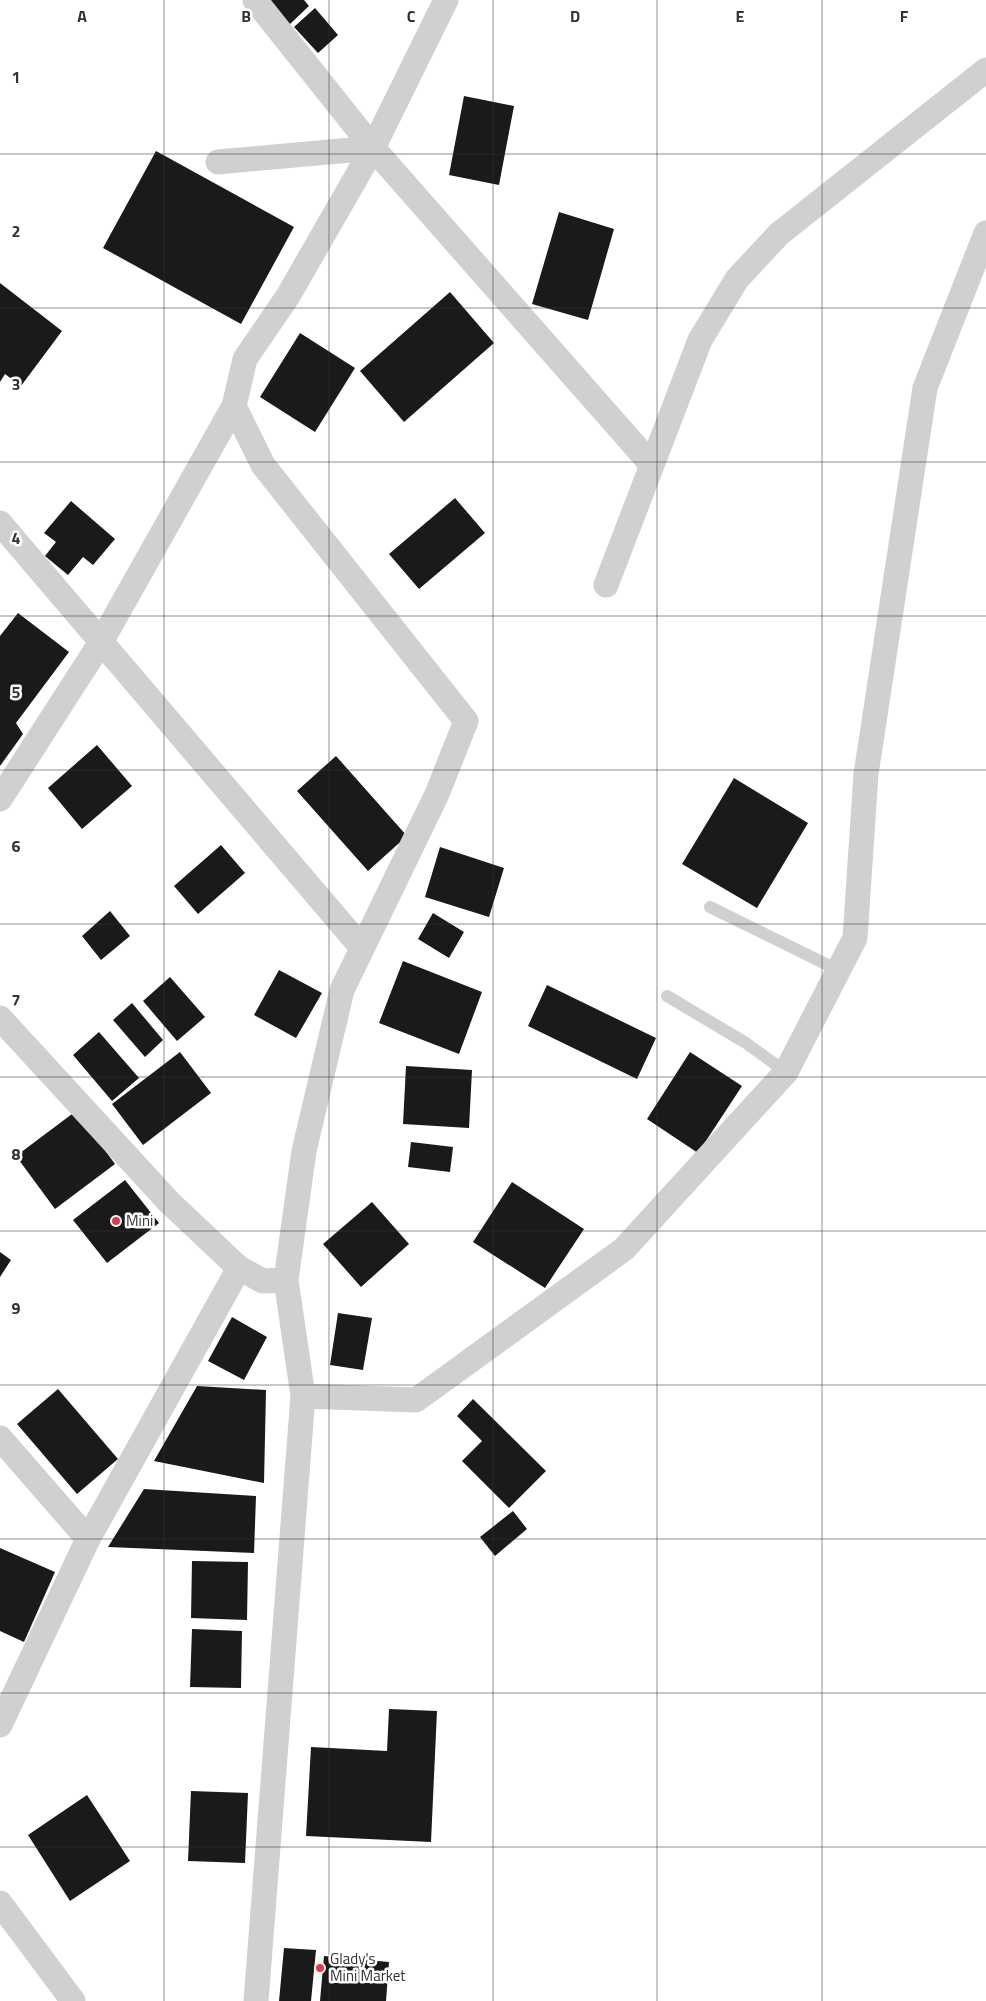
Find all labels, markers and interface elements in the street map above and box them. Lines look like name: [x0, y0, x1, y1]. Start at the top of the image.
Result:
text: A: [77, 4, 87, 28]
text: B: [241, 4, 251, 28]
text: C: [407, 4, 416, 28]
text: D: [570, 4, 580, 28]
text: E: [736, 4, 745, 28]
text: F: [900, 4, 909, 28]
text: 1: [12, 65, 20, 89]
text: 2: [12, 219, 20, 243]
text: 3: [12, 372, 20, 396]
text: 4: [12, 526, 21, 550]
text: 5: [12, 680, 21, 704]
text: 6: [12, 834, 21, 858]
text: 7: [12, 988, 20, 1012]
text: 8: [12, 1142, 21, 1166]
place label: Mini: [126, 1209, 153, 1232]
marker: Mini: [110, 1215, 122, 1227]
text: 9: [12, 1296, 21, 1320]
place label: Glady's Mini Market: [330, 1947, 406, 1987]
marker: Glady's Mini Market: [314, 1962, 326, 1974]

